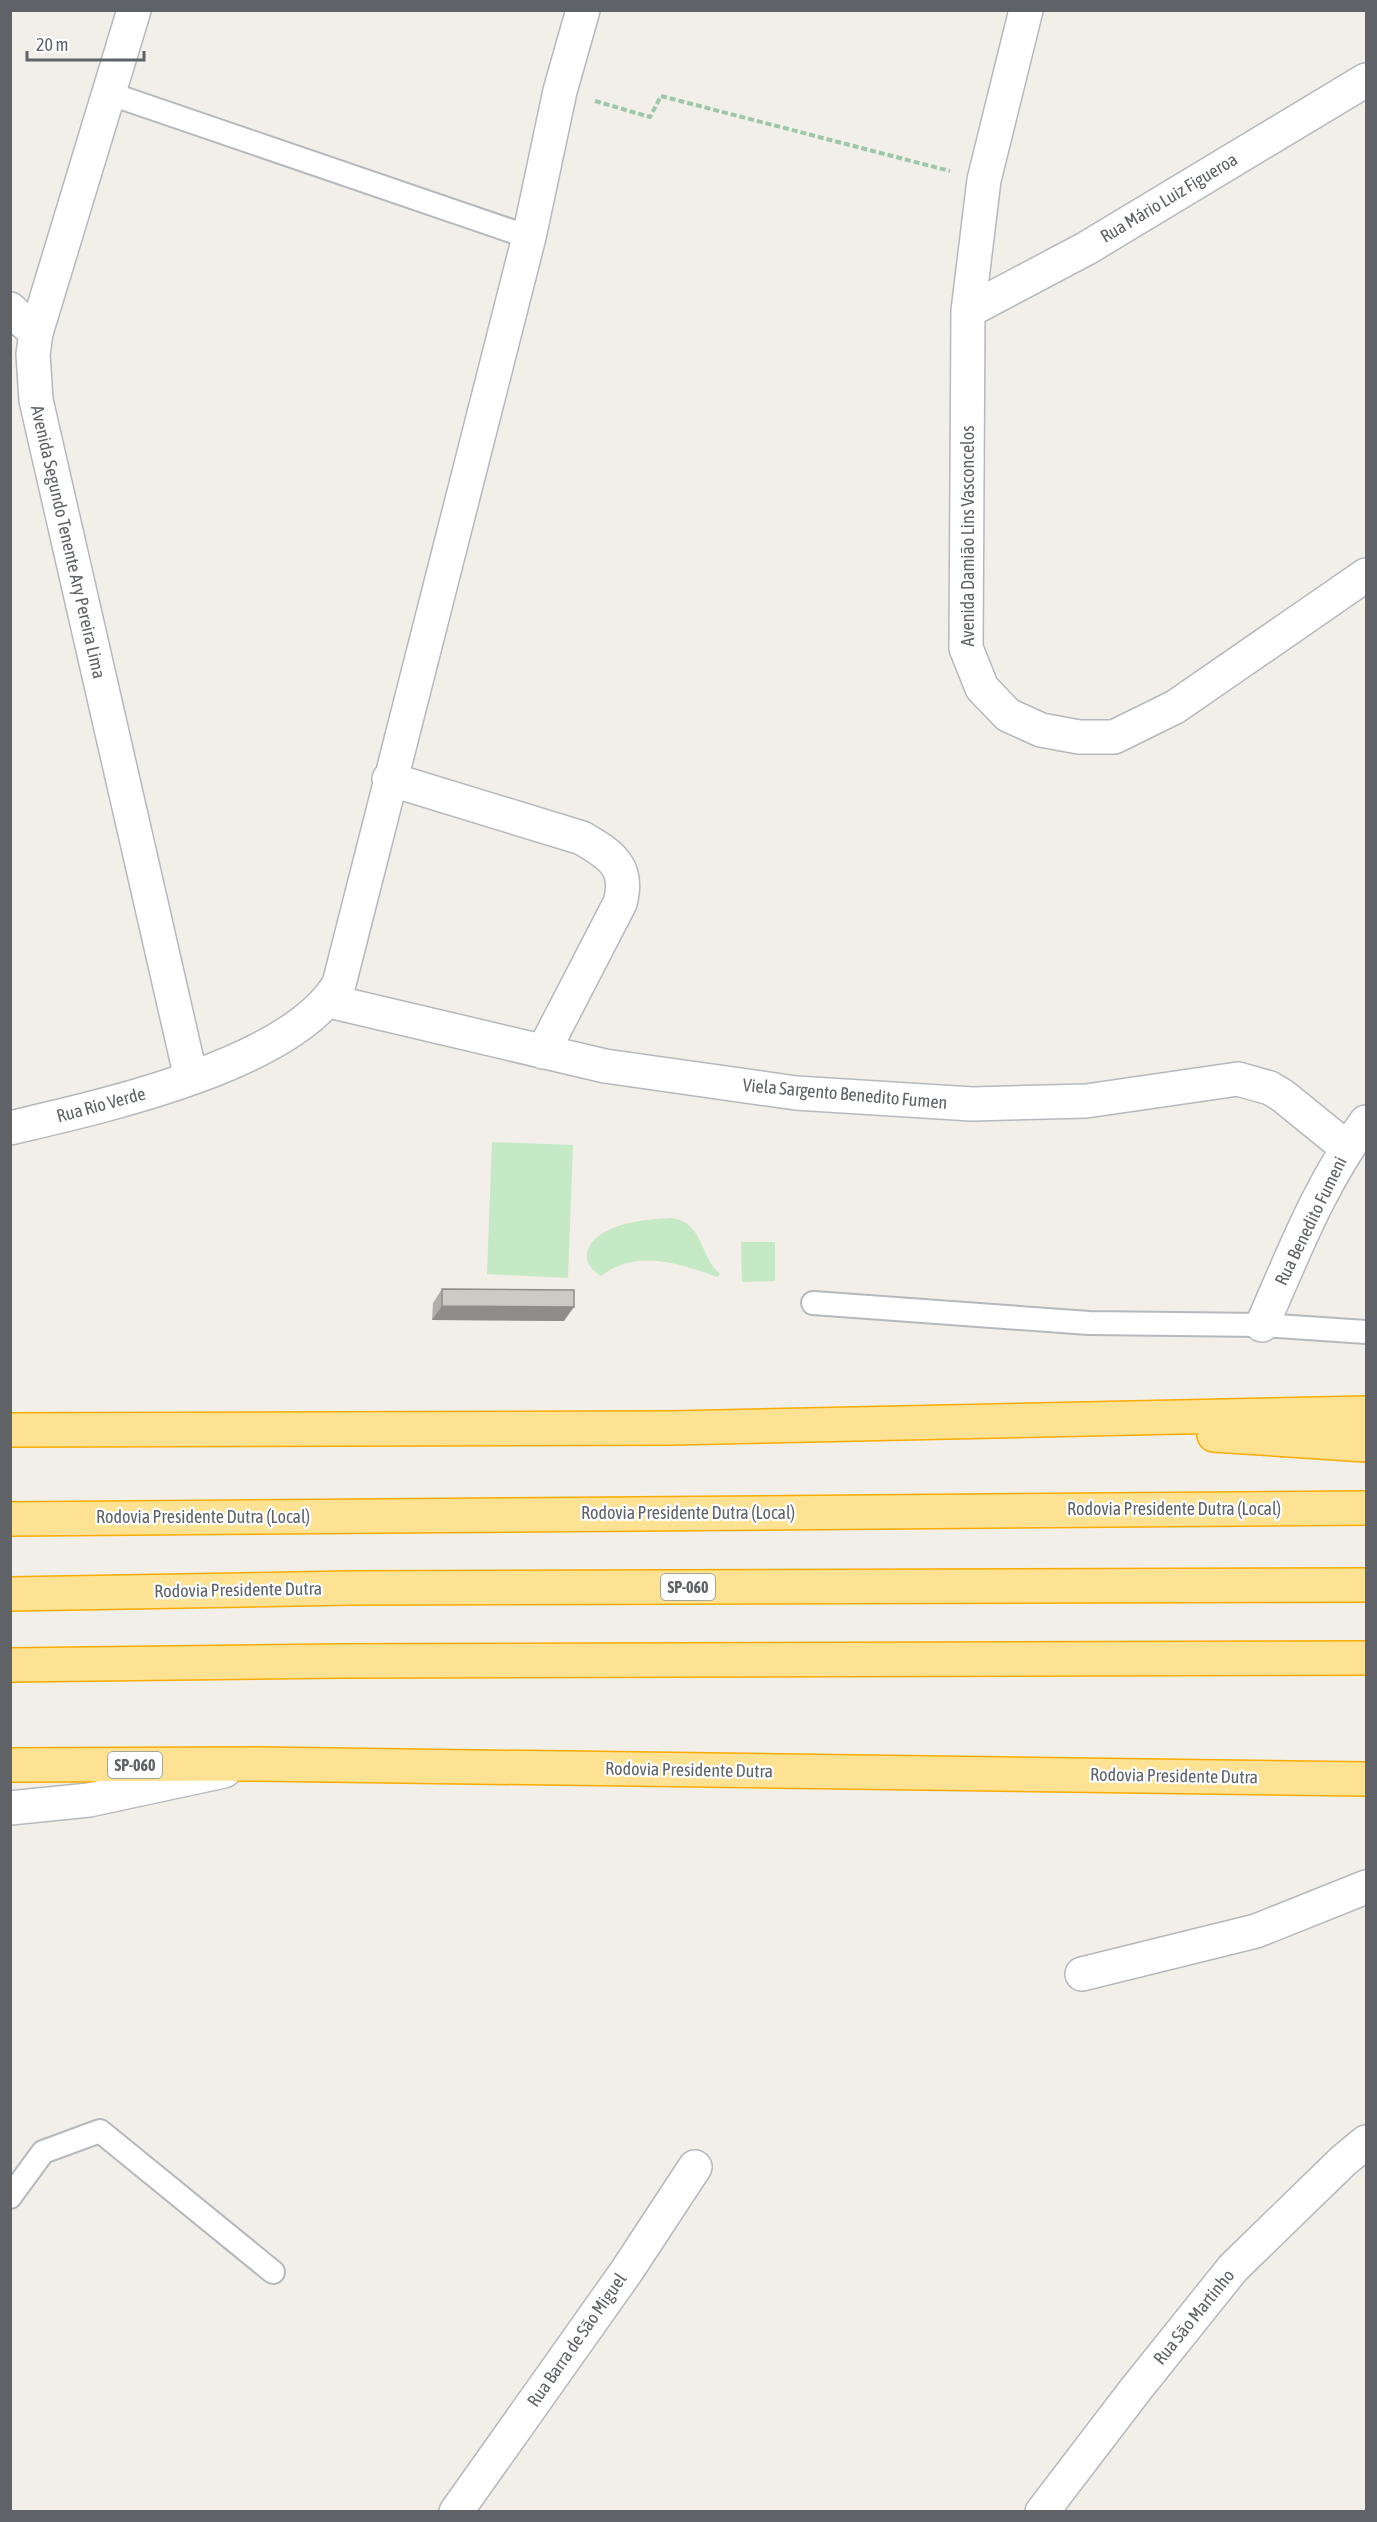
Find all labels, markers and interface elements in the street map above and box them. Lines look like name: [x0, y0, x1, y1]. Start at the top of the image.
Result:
scale bar: [27, 24, 144, 62]
text: 20 m: [36, 34, 68, 55]
street label: Rua Mário Luiz Figueroa: [1096, 148, 1241, 247]
street label: Avenida Segundo Tenente Ary Pereira Lima: [27, 403, 110, 681]
street label: Avenida Damião Lins Vasconcelos: [957, 425, 978, 647]
street label: Viela Sargento Benedito Fumen: [742, 1074, 948, 1113]
street label: Rua Rio Verde: [54, 1083, 148, 1126]
street label: Rua Benedito Fumeni: [1270, 1153, 1351, 1288]
street label: Rodovia Presidente Dutra (Local): [1067, 1498, 1281, 1519]
street label: Rodovia Presidente Dutra (Local): [581, 1502, 795, 1523]
street label: Rodovia Presidente Dutra (Local): [96, 1506, 310, 1527]
road number: SP-060: [661, 1574, 715, 1600]
street label: Rodovia Presidente Dutra: [154, 1578, 322, 1601]
road number: SP-060: [108, 1752, 162, 1778]
street label: Rodovia Presidente Dutra: [605, 1758, 773, 1781]
street label: Rodovia Presidente Dutra: [1090, 1764, 1258, 1787]
street label: Rua São Martinho: [1149, 2265, 1238, 2368]
street label: Rua Barra de São Miguel: [523, 2269, 631, 2411]

